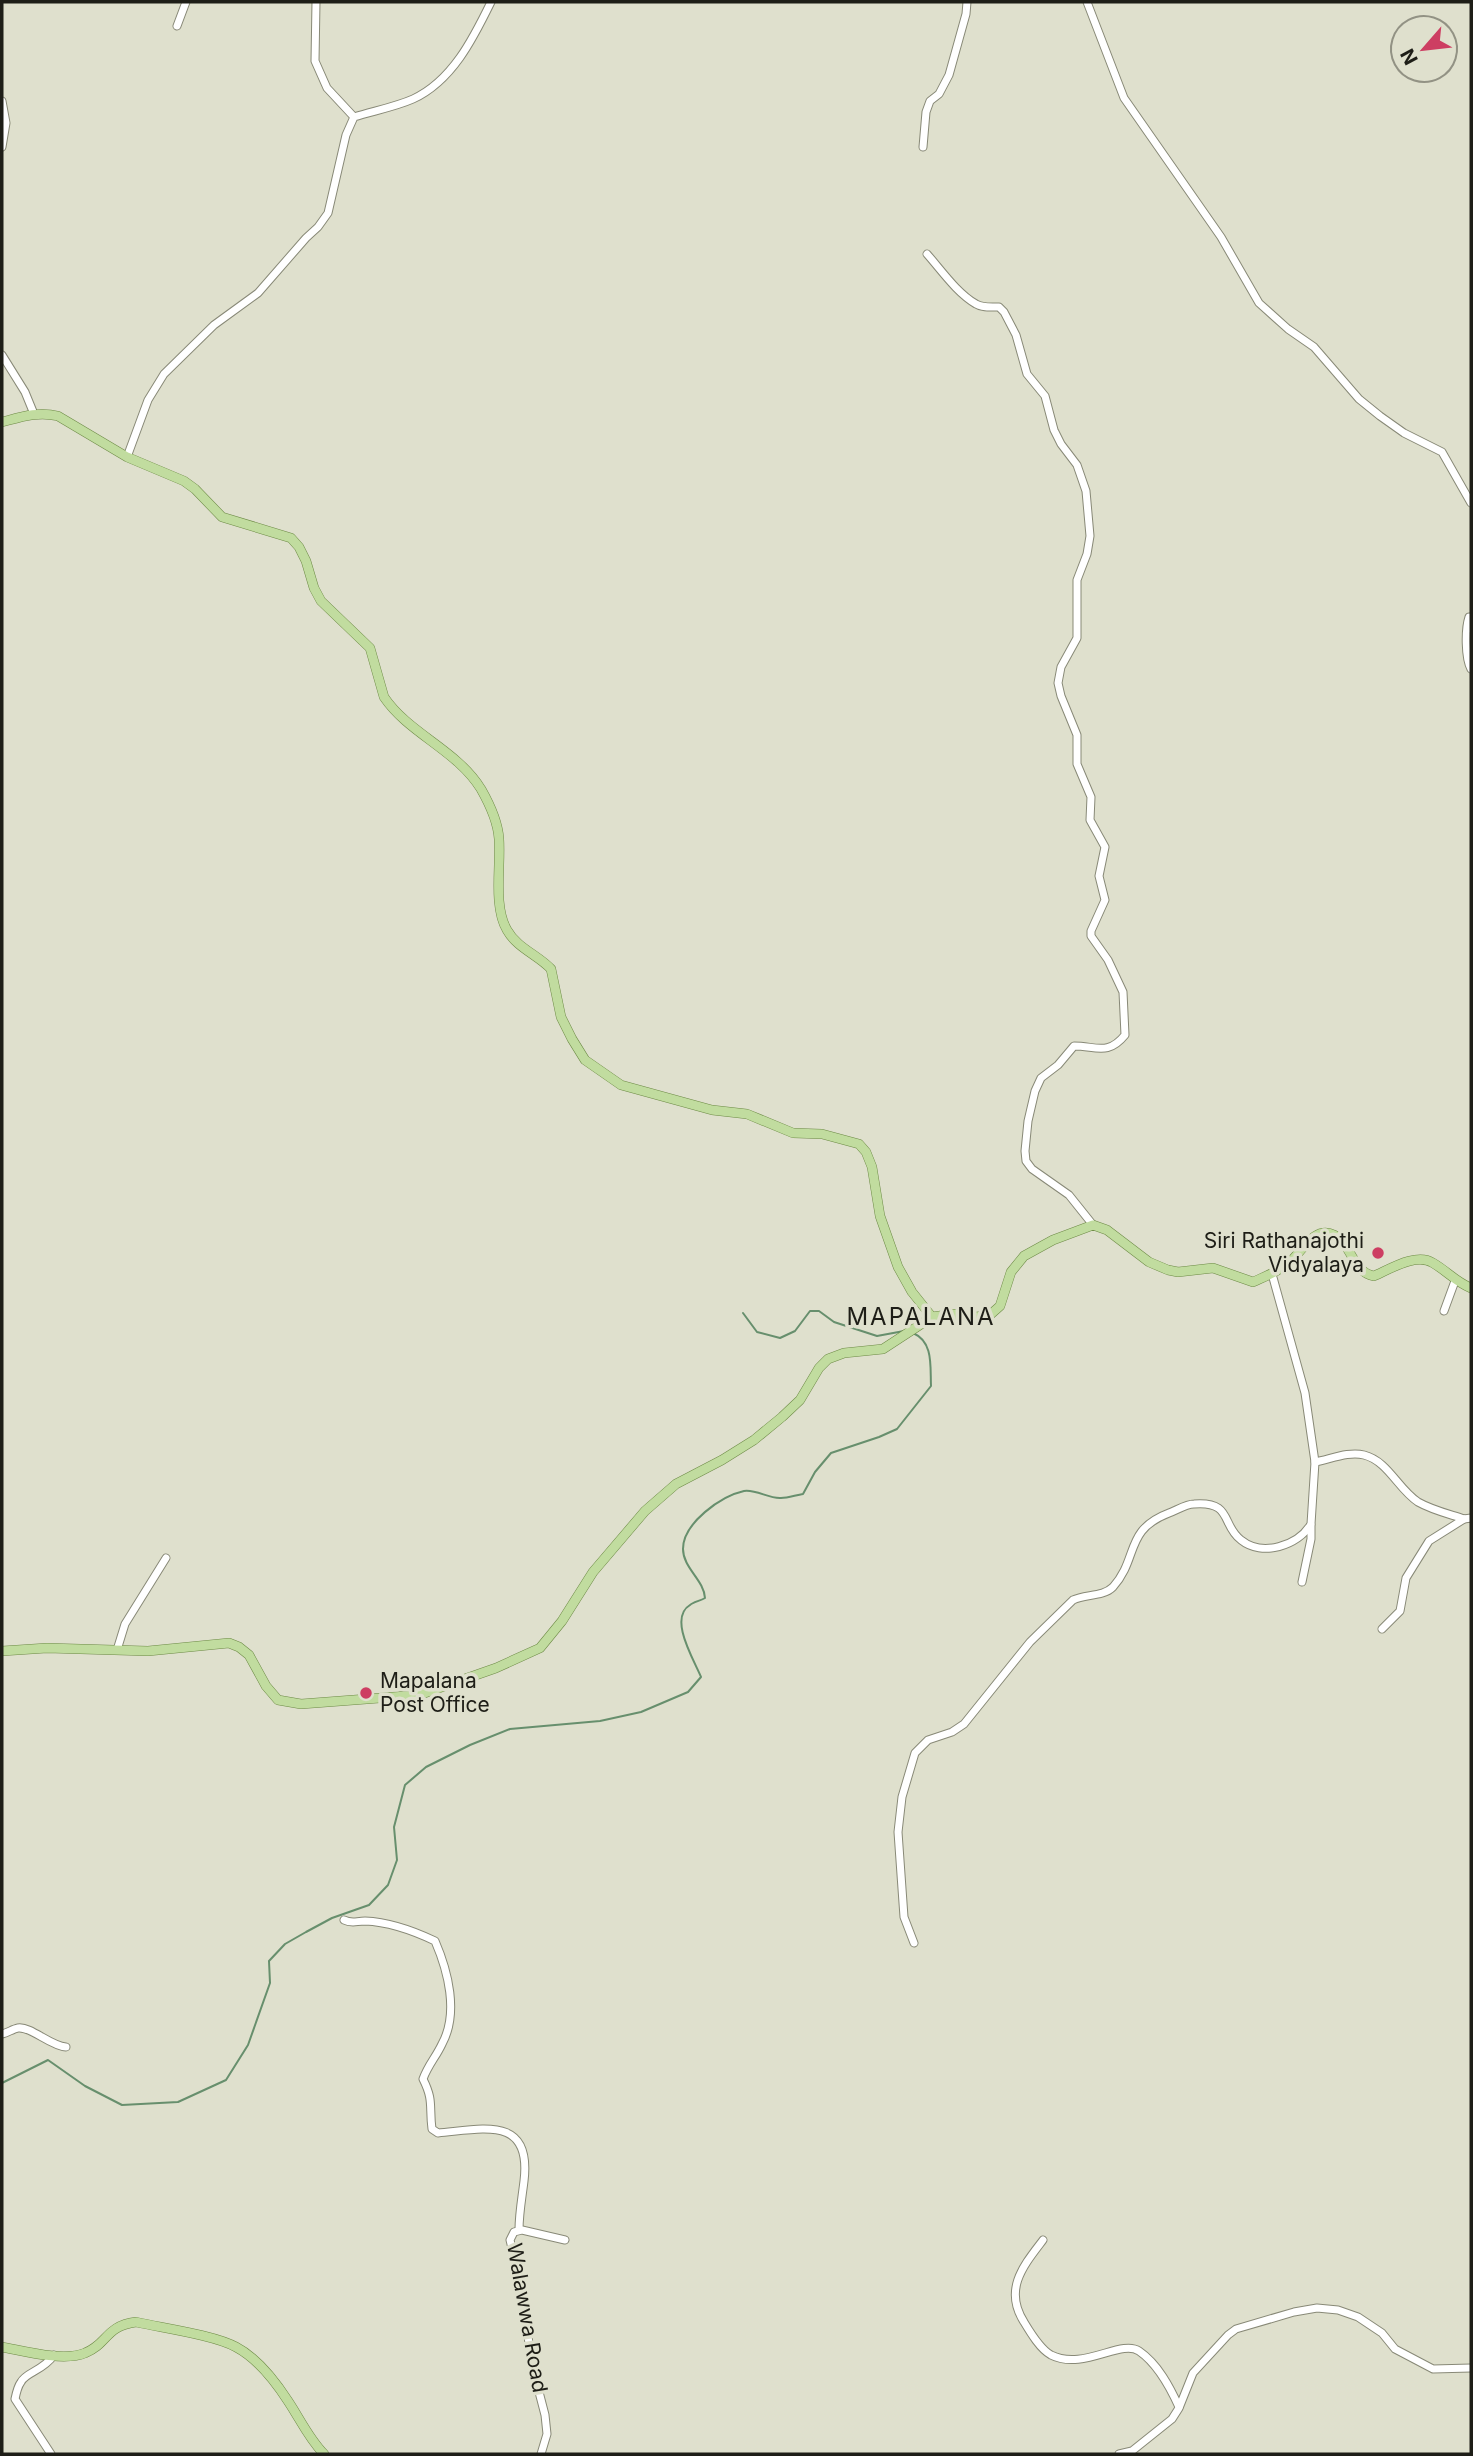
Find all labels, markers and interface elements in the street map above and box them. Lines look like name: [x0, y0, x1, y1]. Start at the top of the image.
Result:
north arrow: [1389, 14, 1459, 84]
text: N: [1396, 45, 1423, 69]
place label: Siri Rathanajothi Vidyalaya: [1204, 1228, 1364, 1277]
marker: Siri Rathanajothi Vidyalaya: [1370, 1245, 1386, 1261]
district label: MAPALANA: [846, 1302, 996, 1331]
place label: Mapalana Post Office: [380, 1668, 490, 1717]
marker: Mapalana Post Office: [358, 1685, 374, 1701]
street label: Walawwa Road: [502, 2241, 553, 2394]

